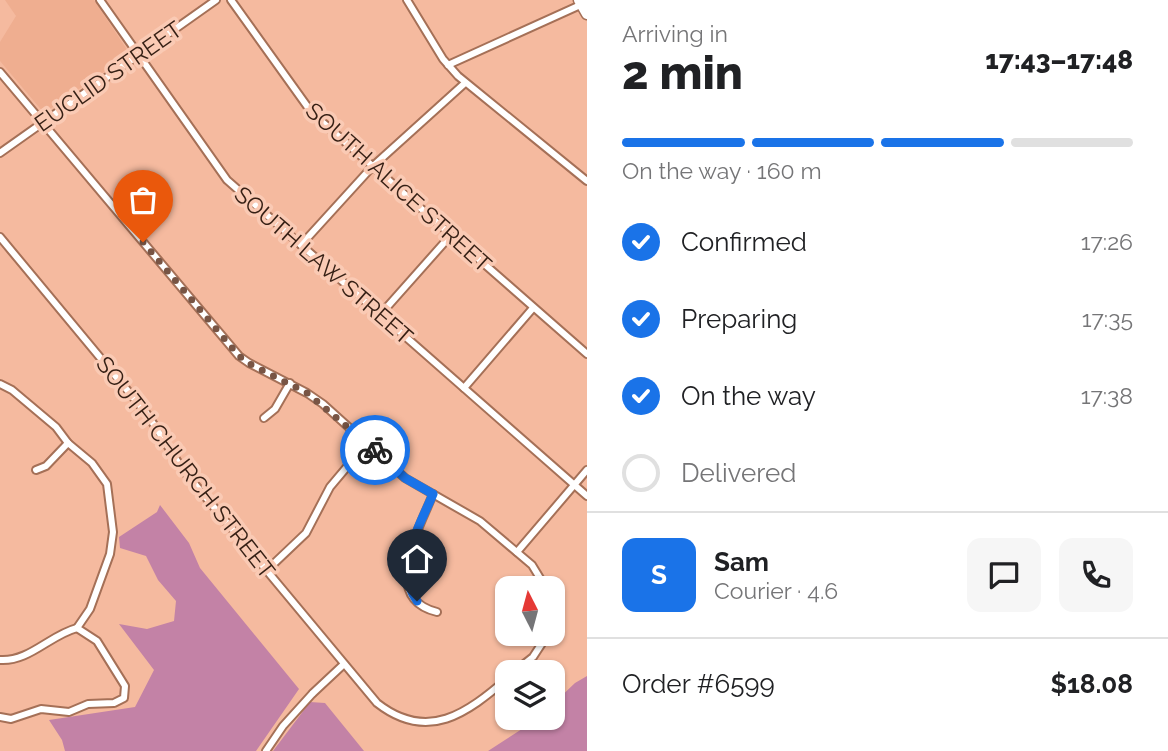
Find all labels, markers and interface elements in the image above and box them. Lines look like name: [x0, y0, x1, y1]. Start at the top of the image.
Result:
street label: EUCLID STREET: [29, 15, 187, 137]
text: Arriving in: [622, 20, 728, 47]
text: 17:43–17:48: [985, 45, 1133, 75]
text: 2 min: [622, 46, 743, 100]
street label: SOUTH ALICE STREET: [301, 97, 497, 277]
text: On the way · 160 m: [622, 157, 822, 184]
pin: [113, 170, 173, 242]
street label: SOUTH LAW STREET: [229, 180, 419, 350]
icon: bag: [124, 181, 162, 219]
icon: check: [622, 223, 660, 261]
text: Confirmed: [681, 227, 807, 257]
text: 17:26: [1081, 228, 1133, 255]
icon: check: [622, 300, 660, 338]
text: Preparing: [681, 304, 797, 334]
text: 17:35: [1082, 305, 1133, 332]
street label: SOUTH CHURCH STREET: [91, 351, 281, 583]
icon: check: [622, 377, 660, 415]
text: On the way: [681, 381, 816, 411]
text: 17:38: [1081, 382, 1133, 409]
courier: [340, 415, 410, 485]
icon: bike: [356, 431, 394, 469]
text: Delivered: [681, 458, 796, 488]
pin: [387, 529, 447, 601]
button: chat: [967, 538, 1041, 612]
button: phone: [1059, 538, 1133, 612]
icon: home: [398, 540, 436, 578]
text: Sam: [714, 547, 769, 577]
text: S: [651, 560, 667, 590]
north arrow: [495, 576, 565, 646]
map controls: [495, 576, 565, 730]
text: Courier · 4.6: [714, 577, 838, 604]
button: layers: [495, 660, 565, 730]
text: Order #6599: [622, 669, 775, 699]
text: $18.08: [1050, 669, 1133, 699]

